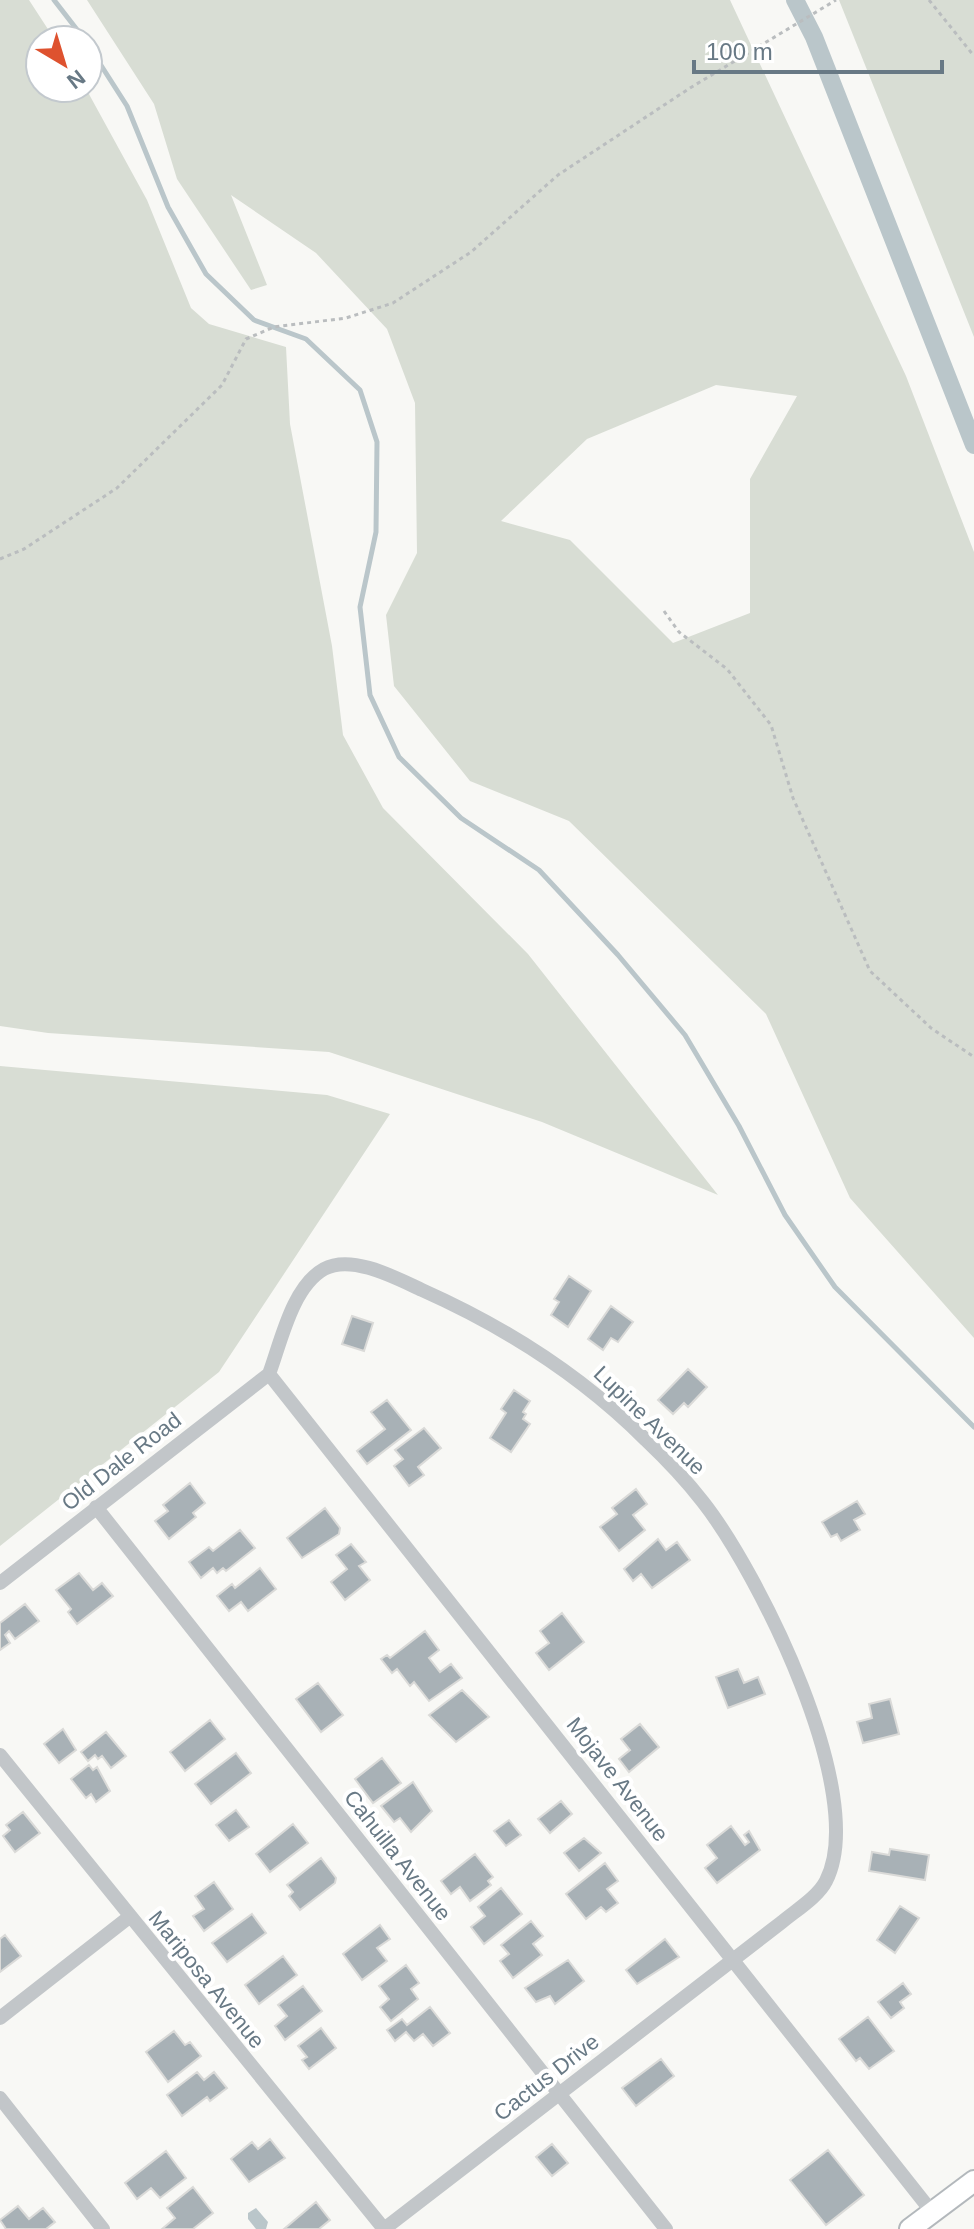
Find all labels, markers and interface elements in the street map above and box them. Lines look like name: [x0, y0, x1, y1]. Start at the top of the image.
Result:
north arrow: [24, 24, 104, 104]
scale bar: [694, 24, 942, 74]
text: 100 m: [706, 38, 773, 65]
text: N: [62, 65, 90, 94]
street label: Lupine Avenue: [589, 1361, 711, 1480]
street label: Old Dale Road: [57, 1407, 186, 1516]
street label: Mojave Avenue: [562, 1712, 674, 1846]
street label: Cahuilla Avenue: [339, 1785, 456, 1925]
street label: Mariposa Avenue: [144, 1906, 270, 2053]
street label: Cactus Drive: [489, 2029, 604, 2126]

